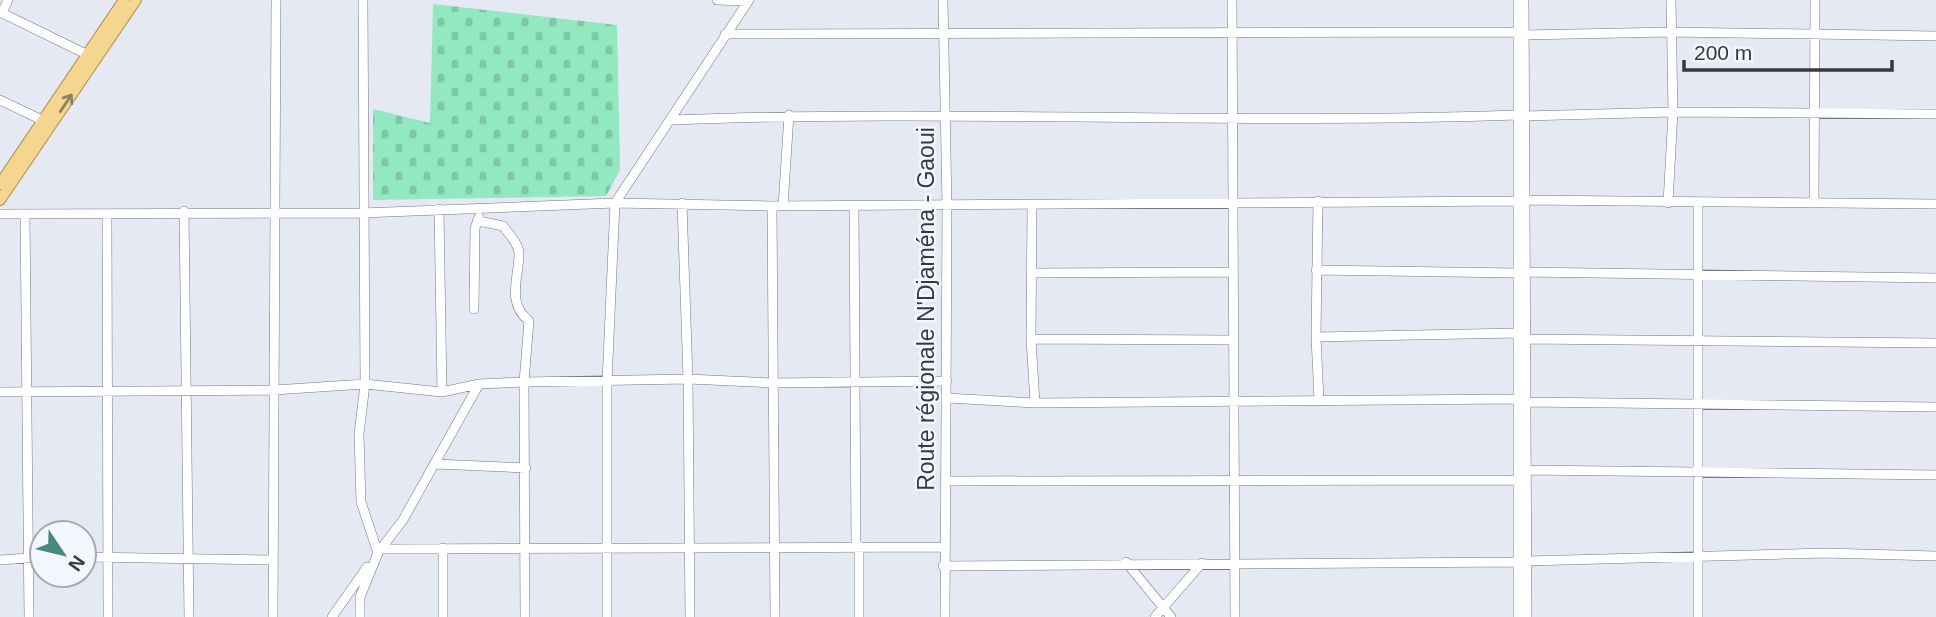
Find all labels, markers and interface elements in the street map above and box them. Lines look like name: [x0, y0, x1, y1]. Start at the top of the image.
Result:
scale bar: [1684, 28, 1892, 72]
text: 200 m: [1694, 41, 1752, 64]
one-way arrow: [59, 94, 73, 113]
street label: Route régionale N'Djaména - Gaoui: [913, 127, 939, 491]
north arrow: [28, 519, 98, 589]
text: N: [64, 552, 89, 575]

